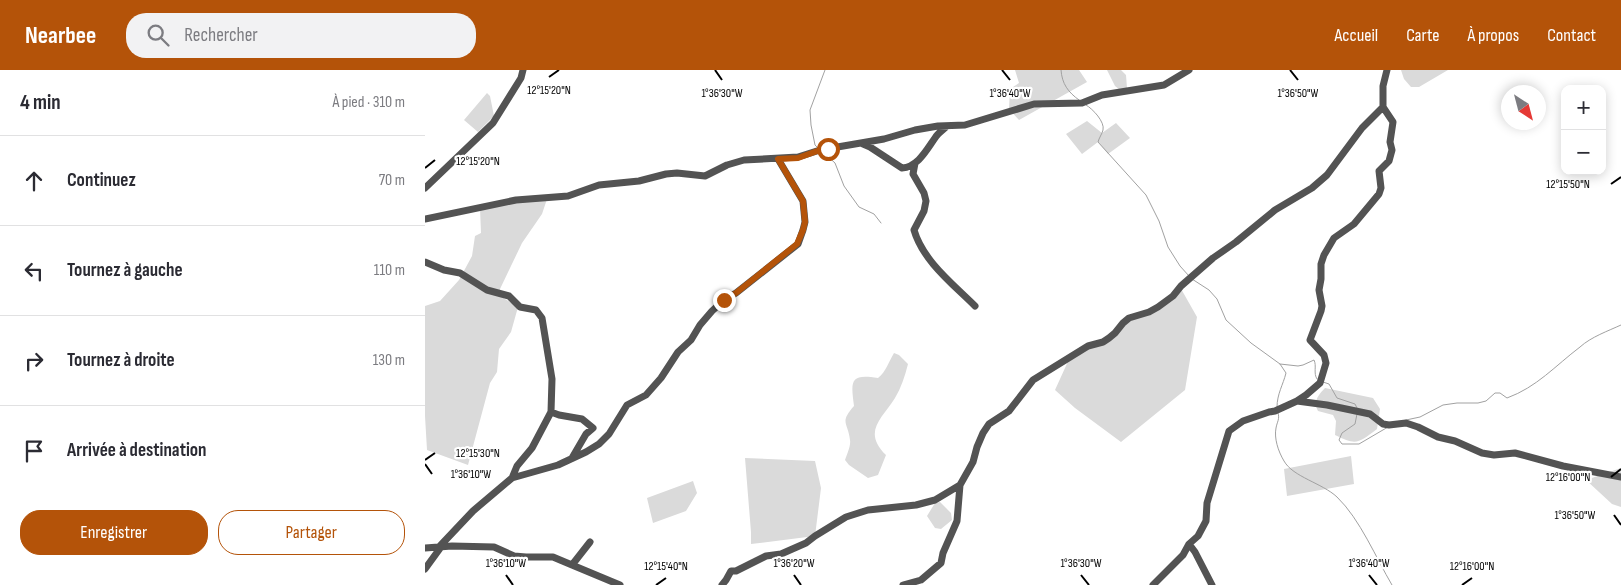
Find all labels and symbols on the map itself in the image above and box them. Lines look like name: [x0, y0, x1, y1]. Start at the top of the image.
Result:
text: 12°15'20"N: [527, 83, 571, 98]
north arrow: [1501, 85, 1546, 130]
text: 1°36'30"W: [701, 86, 743, 101]
text: 1°36'40"W: [989, 86, 1031, 101]
text: 1°36'50"W: [1278, 86, 1319, 101]
route start: [817, 138, 840, 161]
text: 12°15'20"N: [456, 154, 500, 169]
text: 12°15'50"N: [1546, 177, 1590, 192]
route end: [713, 289, 736, 312]
text: 12°15'30"N: [456, 446, 500, 461]
text: 1°36'10"W: [451, 467, 491, 482]
text: 12°16'00"N: [1546, 470, 1590, 485]
text: 1°36'50"W: [1555, 508, 1596, 523]
text: 1°36'10"W: [486, 556, 526, 571]
text: 1°36'20"W: [773, 556, 815, 571]
text: 1°36'30"W: [1060, 556, 1102, 571]
text: 1°36'40"W: [1348, 556, 1390, 571]
text: 12°15'40"N: [644, 559, 688, 574]
text: 12°16'00"N: [1450, 559, 1494, 574]

